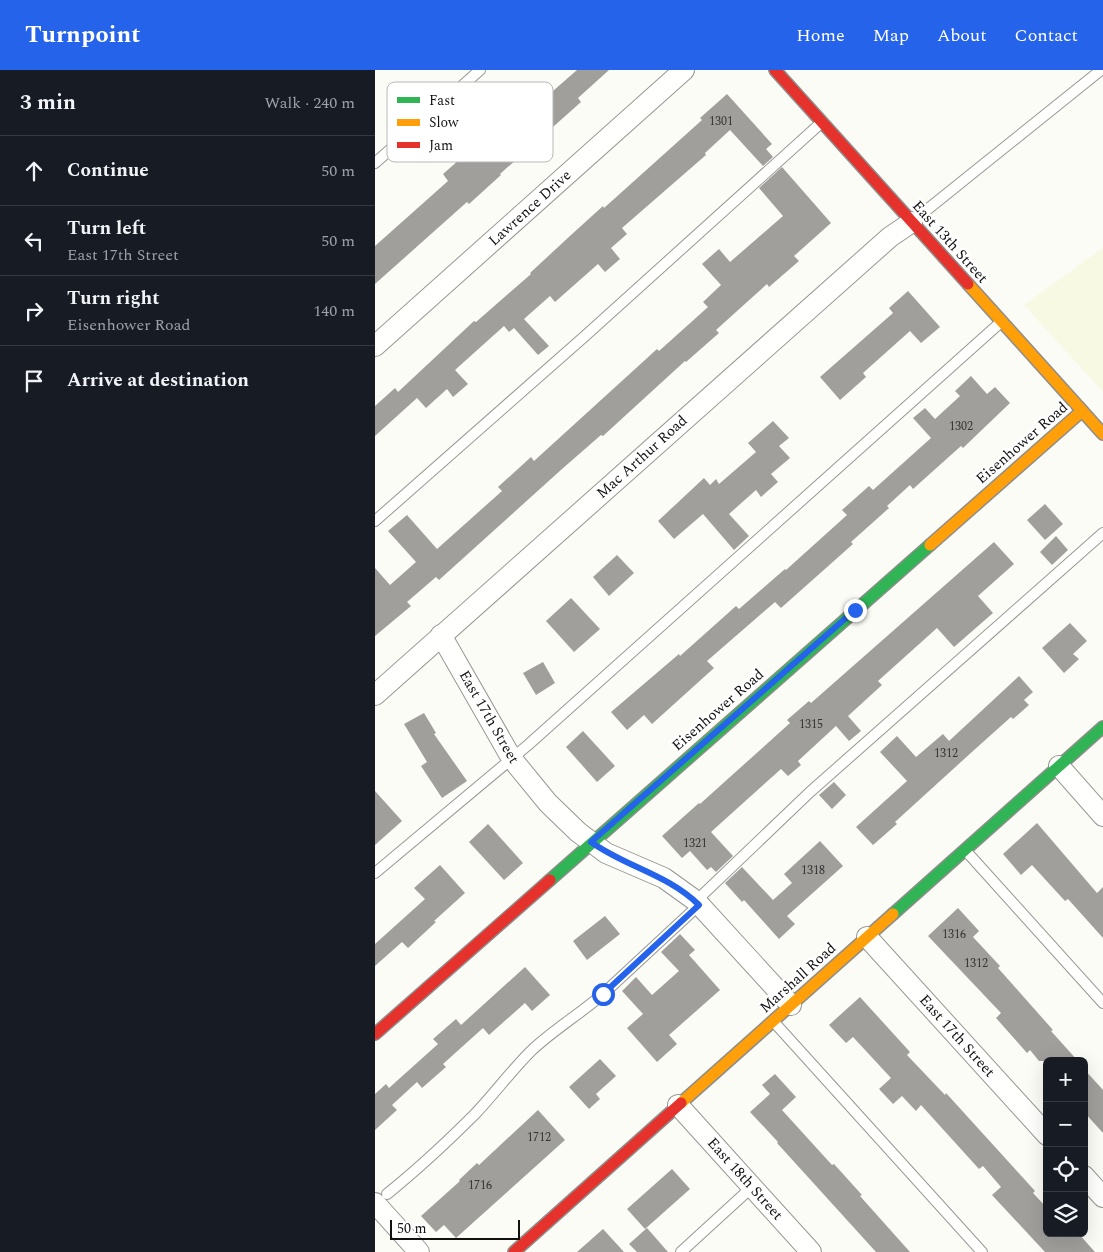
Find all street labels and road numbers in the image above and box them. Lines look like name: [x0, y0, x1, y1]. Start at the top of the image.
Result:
street label: Lawrence Drive: [483, 164, 577, 252]
street label: East 13th Street: [906, 195, 994, 289]
street label: Eisenhower Road: [971, 396, 1073, 490]
street label: Mac Arthur Road: [591, 410, 693, 504]
street label: Eisenhower Road: [667, 663, 769, 757]
street label: East 17th Street: [453, 666, 525, 768]
street label: Marshall Road: [754, 937, 842, 1019]
street label: East 17th Street: [913, 989, 1001, 1083]
street label: East 18th Street: [701, 1132, 789, 1226]

